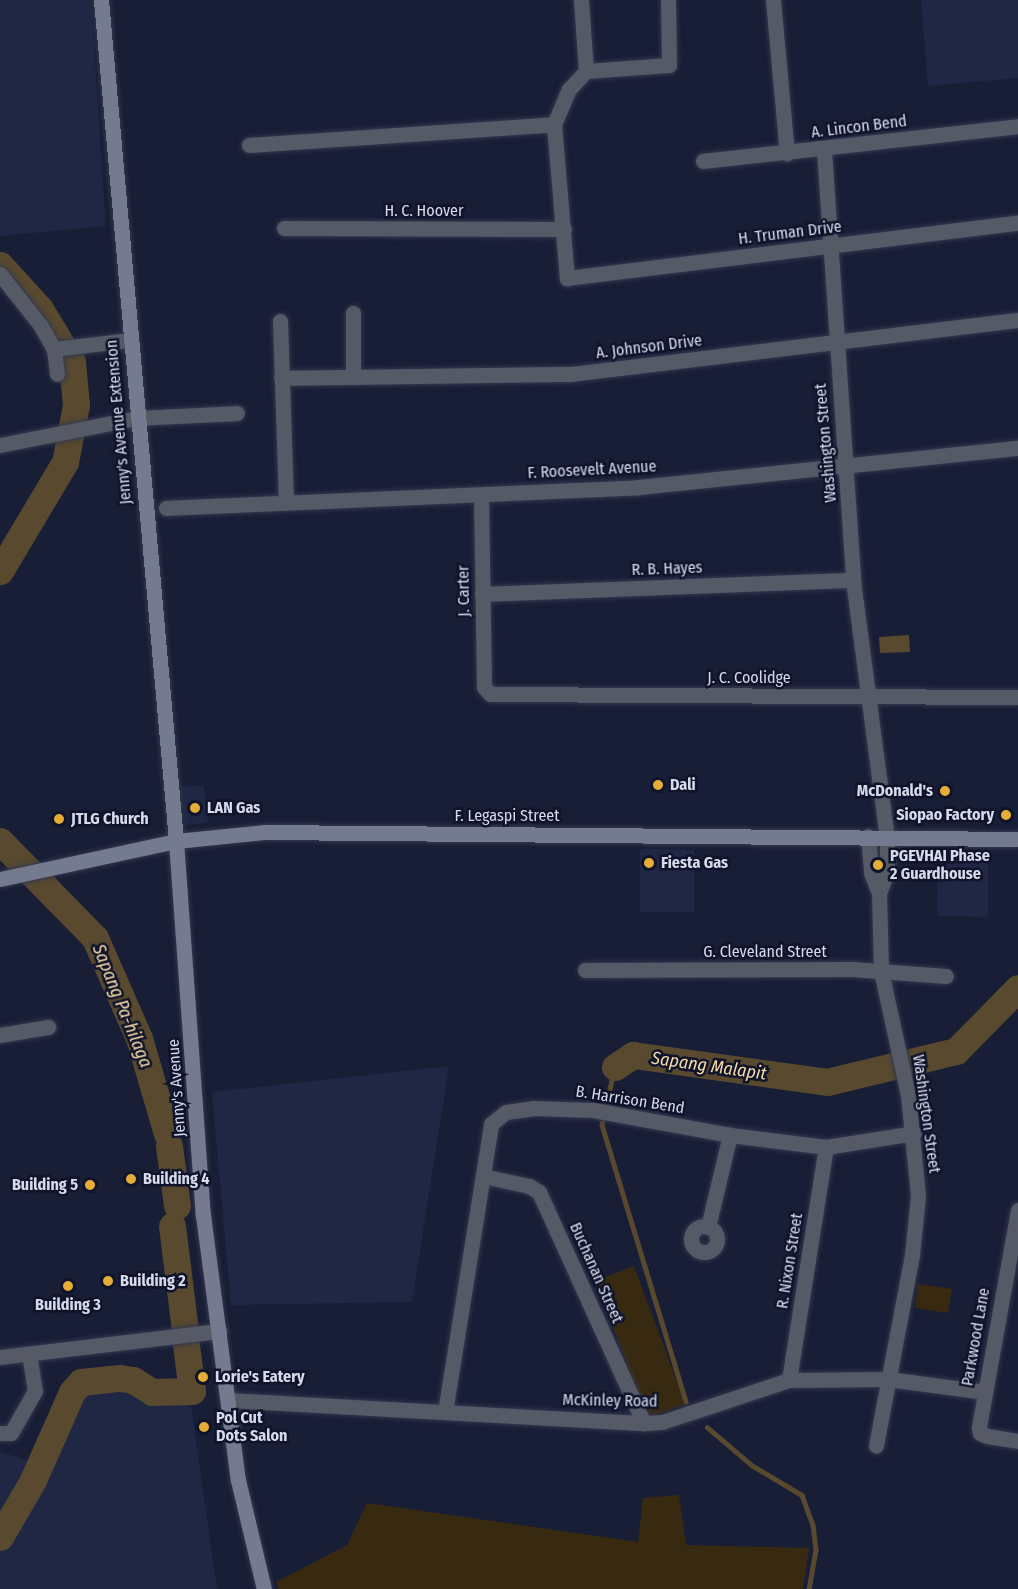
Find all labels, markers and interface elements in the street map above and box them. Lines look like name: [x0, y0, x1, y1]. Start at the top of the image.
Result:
street label: A. Lincon Bend: [810, 112, 908, 142]
street label: H. C. Hoover: [384, 201, 464, 221]
street label: H. Truman Drive: [737, 217, 843, 249]
street label: A. Johnson Drive: [595, 331, 703, 363]
street label: Jenny's Avenue Extension: [102, 339, 136, 505]
street label: Washington Street: [811, 383, 841, 503]
street label: F. Roosevelt Avenue: [527, 457, 657, 483]
street label: R. B. Hayes: [631, 558, 703, 580]
street label: J. Carter: [454, 565, 474, 617]
street label: J. C. Coolidge: [707, 668, 791, 688]
place label: Dali: [670, 775, 696, 795]
marker: Dali: [651, 778, 665, 792]
place label: McDonald's: [857, 781, 933, 801]
marker: McDonald's: [938, 784, 952, 798]
place label: LAN Gas: [207, 798, 260, 818]
marker: LAN Gas: [188, 801, 202, 815]
place label: Siopao Factory: [896, 805, 994, 825]
street label: F. Legaspi Street: [455, 806, 559, 826]
marker: Siopao Factory: [999, 808, 1013, 822]
place label: JTLG Church: [71, 809, 149, 829]
marker: JTLG Church: [52, 812, 66, 826]
place label: PGEVHAI Phase 2 Guardhouse: [890, 846, 990, 884]
place label: Fiesta Gas: [661, 853, 728, 873]
marker: Fiesta Gas: [642, 856, 656, 870]
marker: PGEVHAI Phase 2 Guardhouse: [871, 858, 885, 872]
water label: Sapang Pa-hilaga: [87, 941, 157, 1071]
street label: G. Cleveland Street: [703, 942, 827, 962]
street label: Jenny's Avenue: [164, 1038, 190, 1138]
water label: Sapang Malapit: [650, 1047, 768, 1085]
street label: Washington Street: [908, 1054, 944, 1174]
street label: B. Harrison Bend: [574, 1082, 686, 1118]
place label: Building 4: [143, 1169, 209, 1189]
marker: Building 4: [124, 1172, 138, 1186]
place label: Building 5: [12, 1175, 78, 1195]
marker: Building 5: [83, 1178, 97, 1192]
street label: R. Nixon Street: [773, 1212, 807, 1310]
street label: Buchanan Street: [565, 1220, 627, 1326]
place label: Building 2: [120, 1271, 186, 1291]
marker: Building 2: [101, 1274, 115, 1288]
marker: Building 3: [61, 1279, 75, 1293]
street label: Parkwood Lane: [958, 1286, 994, 1388]
place label: Building 3: [35, 1295, 101, 1315]
place label: Lorie's Eatery: [215, 1367, 305, 1387]
marker: Lorie's Eatery: [196, 1370, 210, 1384]
street label: McKinley Road: [562, 1391, 658, 1411]
place label: Pol Cut Dots Salon: [216, 1408, 287, 1446]
marker: Pol Cut Dots Salon: [197, 1420, 211, 1434]

